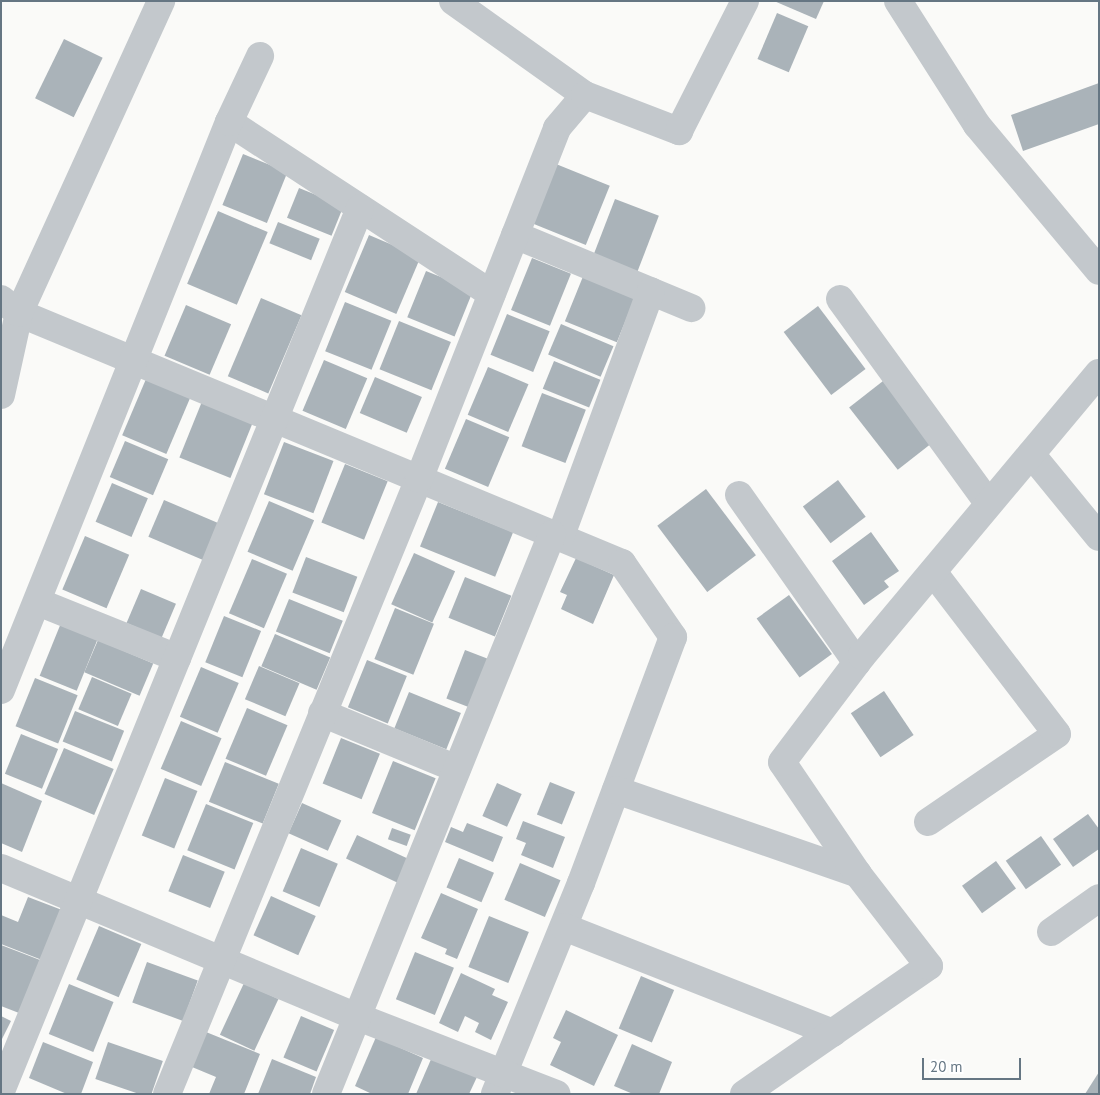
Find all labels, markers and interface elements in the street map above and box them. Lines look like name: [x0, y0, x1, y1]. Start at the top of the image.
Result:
scale bar: [925, 1048, 1024, 1080]
text: 20 m: [930, 1057, 963, 1076]

